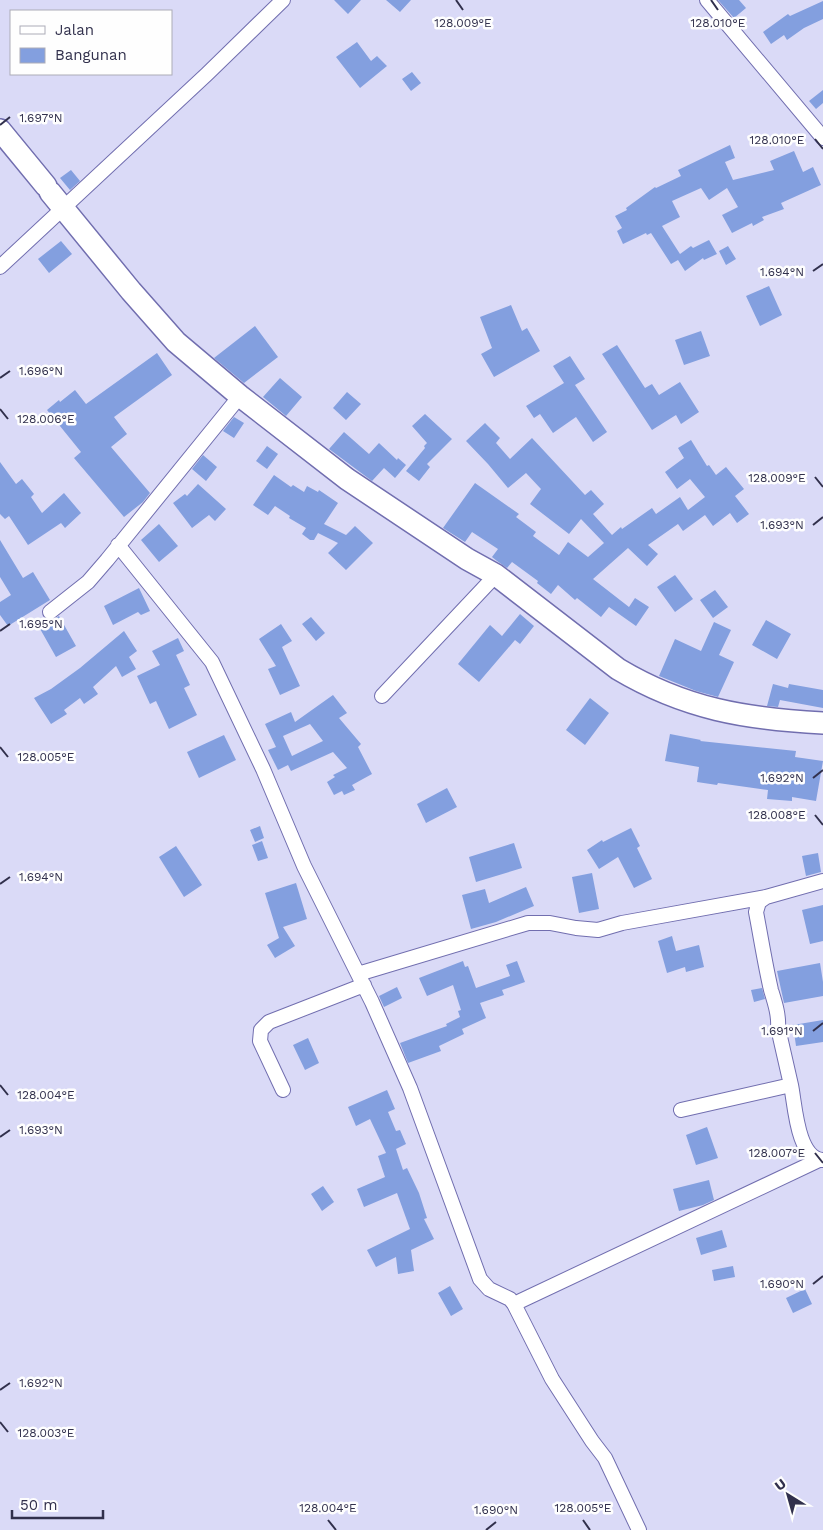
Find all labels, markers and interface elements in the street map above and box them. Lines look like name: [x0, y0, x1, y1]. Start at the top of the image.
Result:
legend: [10, 10, 172, 75]
text: 128.009°E: [434, 16, 492, 30]
text: 128.010°E: [691, 16, 746, 30]
text: Jalan: [55, 21, 94, 39]
text: Bangunan: [55, 46, 127, 64]
text: 1.697°N: [19, 111, 63, 125]
text: 128.010°E: [750, 133, 805, 147]
text: 1.694°N: [760, 265, 804, 279]
text: 1.696°N: [19, 364, 63, 378]
text: 128.006°E: [17, 412, 75, 426]
text: 128.009°E: [748, 471, 806, 485]
text: 1.693°N: [760, 518, 804, 532]
text: 1.695°N: [19, 617, 63, 631]
text: 128.005°E: [17, 750, 75, 764]
text: 1.692°N: [760, 771, 804, 785]
text: 128.008°E: [748, 808, 806, 822]
text: 1.694°N: [19, 870, 63, 884]
text: 1.691°N: [761, 1024, 803, 1038]
text: 128.004°E: [17, 1088, 75, 1102]
text: 1.693°N: [19, 1123, 63, 1137]
text: 128.007°E: [749, 1146, 806, 1160]
text: 1.690°N: [760, 1277, 804, 1291]
text: 1.692°N: [19, 1376, 63, 1390]
text: 128.003°E: [18, 1426, 75, 1440]
north arrow: [763, 1470, 813, 1520]
text: U: [771, 1475, 789, 1494]
scale bar: [12, 1488, 104, 1520]
text: 50 m: [20, 1496, 57, 1514]
text: 128.004°E: [299, 1501, 357, 1515]
text: 128.005°E: [554, 1501, 612, 1515]
text: 1.690°N: [474, 1503, 518, 1517]

